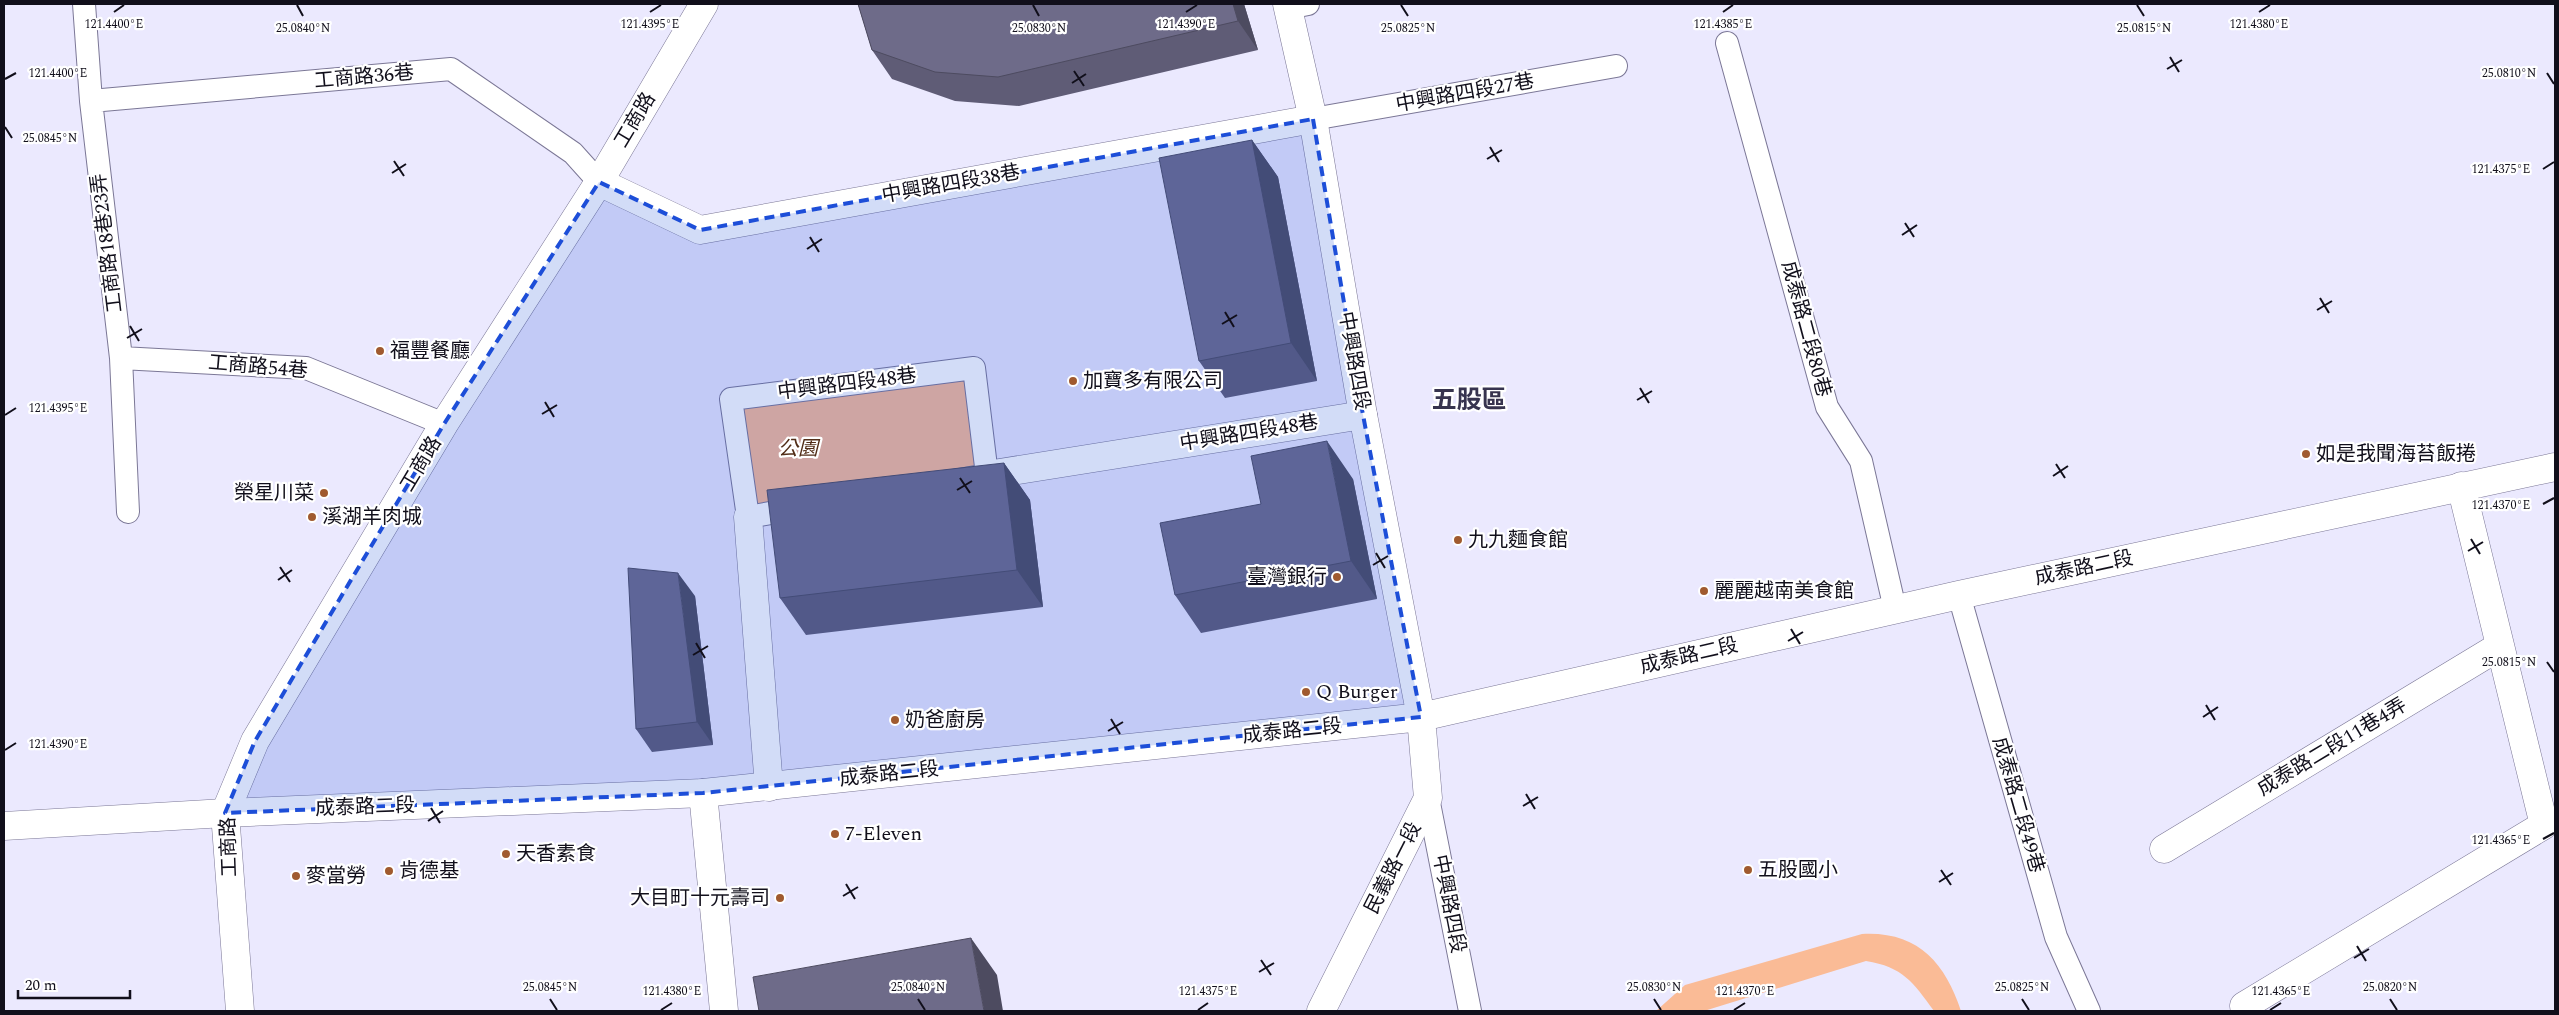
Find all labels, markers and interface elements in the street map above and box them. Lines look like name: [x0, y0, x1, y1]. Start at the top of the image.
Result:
text: 121.4400°E: [85, 15, 143, 34]
text: 121.4395°E: [621, 15, 679, 34]
text: 121.4390°E: [1157, 15, 1215, 34]
text: 121.4385°E: [1694, 15, 1752, 34]
text: 121.4380°E: [2230, 15, 2288, 34]
text: 25.0840°N: [276, 19, 330, 38]
text: 25.0830°N: [1012, 19, 1066, 38]
text: 25.0825°N: [1381, 19, 1435, 38]
text: 25.0815°N: [2117, 19, 2171, 38]
street label: 工商路36巷: [313, 58, 415, 96]
text: 121.4400°E: [29, 64, 87, 83]
text: 25.0810°N: [2482, 64, 2536, 83]
street label: 中興路四段27巷: [1393, 66, 1537, 120]
street label: 工商路: [607, 87, 663, 153]
text: 25.0845°N: [23, 129, 77, 148]
street label: 中興路四段38巷: [879, 157, 1023, 211]
text: 121.4375°E: [2472, 160, 2530, 179]
street label: 工商路18巷23弄: [84, 172, 130, 314]
street label: 成泰路二段80巷: [1773, 258, 1839, 400]
street label: 中興路四段: [1331, 309, 1377, 413]
place label: 福豐餐廳: [390, 336, 470, 366]
marker: 福豐餐廳: [374, 345, 386, 357]
street label: 工商路54巷: [207, 348, 309, 386]
street label: 中興路四段48巷: [776, 361, 918, 407]
place label: 加寶多有限公司: [1083, 366, 1223, 396]
marker: 加寶多有限公司: [1067, 375, 1079, 387]
district label: 五股區: [1431, 382, 1507, 420]
text: 121.4395°E: [29, 399, 87, 418]
street label: 中興路四段48巷: [1178, 407, 1320, 459]
street label: 工商路: [393, 431, 449, 497]
park label: 公園: [778, 434, 821, 464]
place label: 如是我聞海苔飯捲: [2316, 439, 2476, 469]
marker: 如是我聞海苔飯捲: [2300, 448, 2312, 460]
place label: 榮星川菜: [234, 478, 314, 508]
marker: 榮星川菜: [318, 487, 330, 499]
text: 121.4370°E: [2472, 496, 2530, 515]
place label: 溪湖羊肉城: [322, 502, 422, 532]
marker: 溪湖羊肉城: [306, 511, 318, 523]
place label: 九九麵食館: [1468, 525, 1568, 555]
marker: 九九麵食館: [1452, 534, 1464, 546]
street label: 成泰路二段: [2032, 543, 2136, 593]
place label: 臺灣銀行: [1247, 562, 1327, 592]
marker: 臺灣銀行: [1331, 571, 1343, 583]
place label: 麗麗越南美食館: [1714, 576, 1854, 606]
marker: 麗麗越南美食館: [1698, 585, 1710, 597]
street label: 成泰路二段: [1637, 630, 1741, 682]
text: 25.0815°N: [2482, 653, 2536, 672]
place label: Q Burger: [1316, 677, 1398, 707]
marker: Q Burger: [1300, 686, 1312, 698]
street label: 成泰路二段11巷4弄: [2251, 690, 2413, 804]
place label: 奶爸廚房: [905, 705, 985, 735]
street label: 成泰路二段: [1241, 711, 1343, 751]
marker: 奶爸廚房: [889, 714, 901, 726]
street label: 成泰路二段49巷: [1984, 734, 2052, 876]
text: 121.4390°E: [29, 735, 87, 754]
street label: 成泰路二段: [838, 754, 940, 794]
street label: 成泰路二段: [315, 790, 415, 824]
street label: 工商路: [213, 816, 245, 878]
street label: 民義路一段: [1357, 817, 1429, 919]
place label: 7-Eleven: [845, 819, 922, 849]
marker: 7-Eleven: [829, 828, 841, 840]
text: 121.4365°E: [2472, 831, 2530, 850]
place label: 天香素食: [516, 839, 596, 869]
marker: 天香素食: [500, 848, 512, 860]
street label: 中興路四段: [1425, 852, 1473, 956]
place label: 五股國小: [1758, 855, 1838, 885]
place label: 肯德基: [399, 856, 459, 886]
place label: 麥當勞: [306, 861, 366, 891]
marker: 五股國小: [1742, 864, 1754, 876]
marker: 肯德基: [383, 865, 395, 877]
marker: 麥當勞: [290, 870, 302, 882]
place label: 大目町十元壽司: [630, 883, 770, 913]
marker: 大目町十元壽司: [774, 892, 786, 904]
scale bar: [18, 968, 130, 1000]
text: 20 m: [25, 974, 57, 997]
text: 25.0845°N: [523, 978, 577, 997]
text: 25.0840°N: [891, 978, 945, 997]
text: 25.0830°N: [1627, 978, 1681, 997]
text: 25.0825°N: [1995, 978, 2049, 997]
text: 25.0820°N: [2363, 978, 2417, 997]
text: 121.4380°E: [643, 982, 701, 1001]
text: 121.4375°E: [1179, 982, 1237, 1001]
text: 121.4370°E: [1716, 982, 1774, 1001]
text: 121.4365°E: [2252, 982, 2310, 1001]

